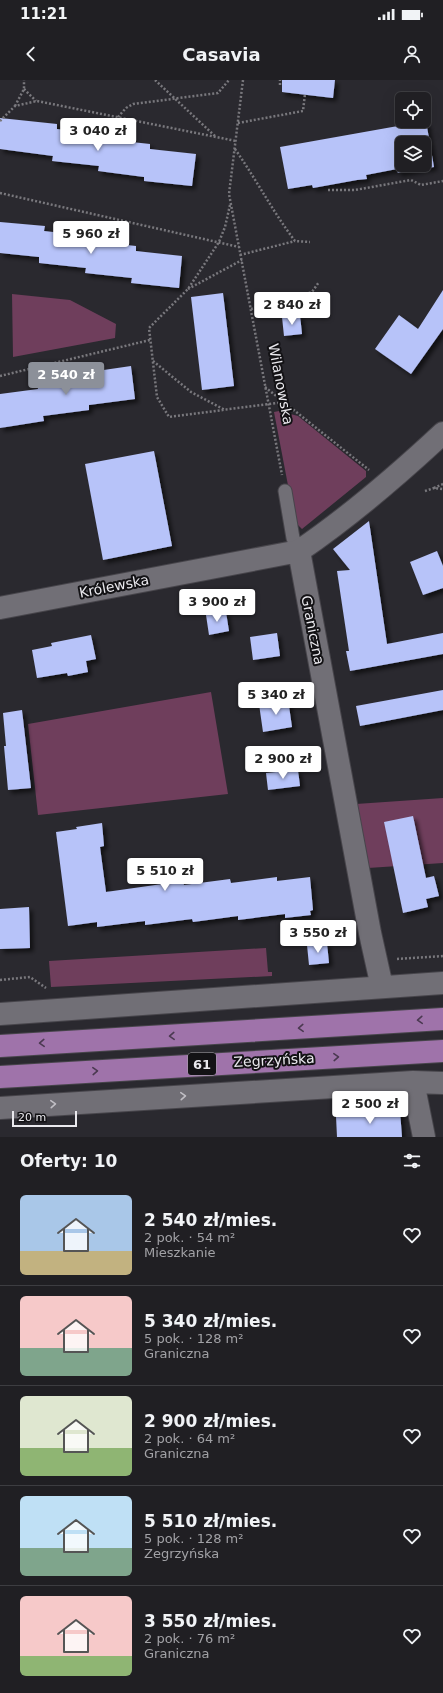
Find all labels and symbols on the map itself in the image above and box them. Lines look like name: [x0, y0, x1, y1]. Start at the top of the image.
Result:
pin: 3 040 zł: [57, 118, 139, 152]
pin: 5 960 zł: [50, 221, 132, 255]
pin: 2 840 zł: [251, 292, 333, 326]
street label: Wilanowska: [265, 342, 297, 426]
pin: 2 540 zł: [25, 362, 107, 396]
street label: Królewska: [78, 571, 150, 601]
pin: 3 900 zł: [176, 589, 258, 623]
street label: Graniczna: [298, 594, 328, 666]
pin: 5 340 zł: [235, 682, 317, 716]
pin: 2 900 zł: [242, 746, 324, 780]
pin: 5 510 zł: [124, 858, 206, 892]
pin: 3 550 zł: [277, 920, 359, 954]
one-way arrow: [417, 1016, 423, 1025]
one-way arrow: [298, 1023, 305, 1032]
one-way arrow: [169, 1031, 175, 1040]
one-way arrow: [39, 1039, 45, 1048]
street label: Zegrzyńska: [233, 1050, 315, 1070]
one-way arrow: [333, 1052, 339, 1061]
road number: 61: [188, 1053, 216, 1075]
one-way arrow: [92, 1067, 98, 1075]
pin: 2 500 zł: [329, 1091, 411, 1125]
one-way arrow: [180, 1092, 186, 1101]
one-way arrow: [50, 1100, 56, 1109]
scale bar: [12, 1109, 77, 1128]

